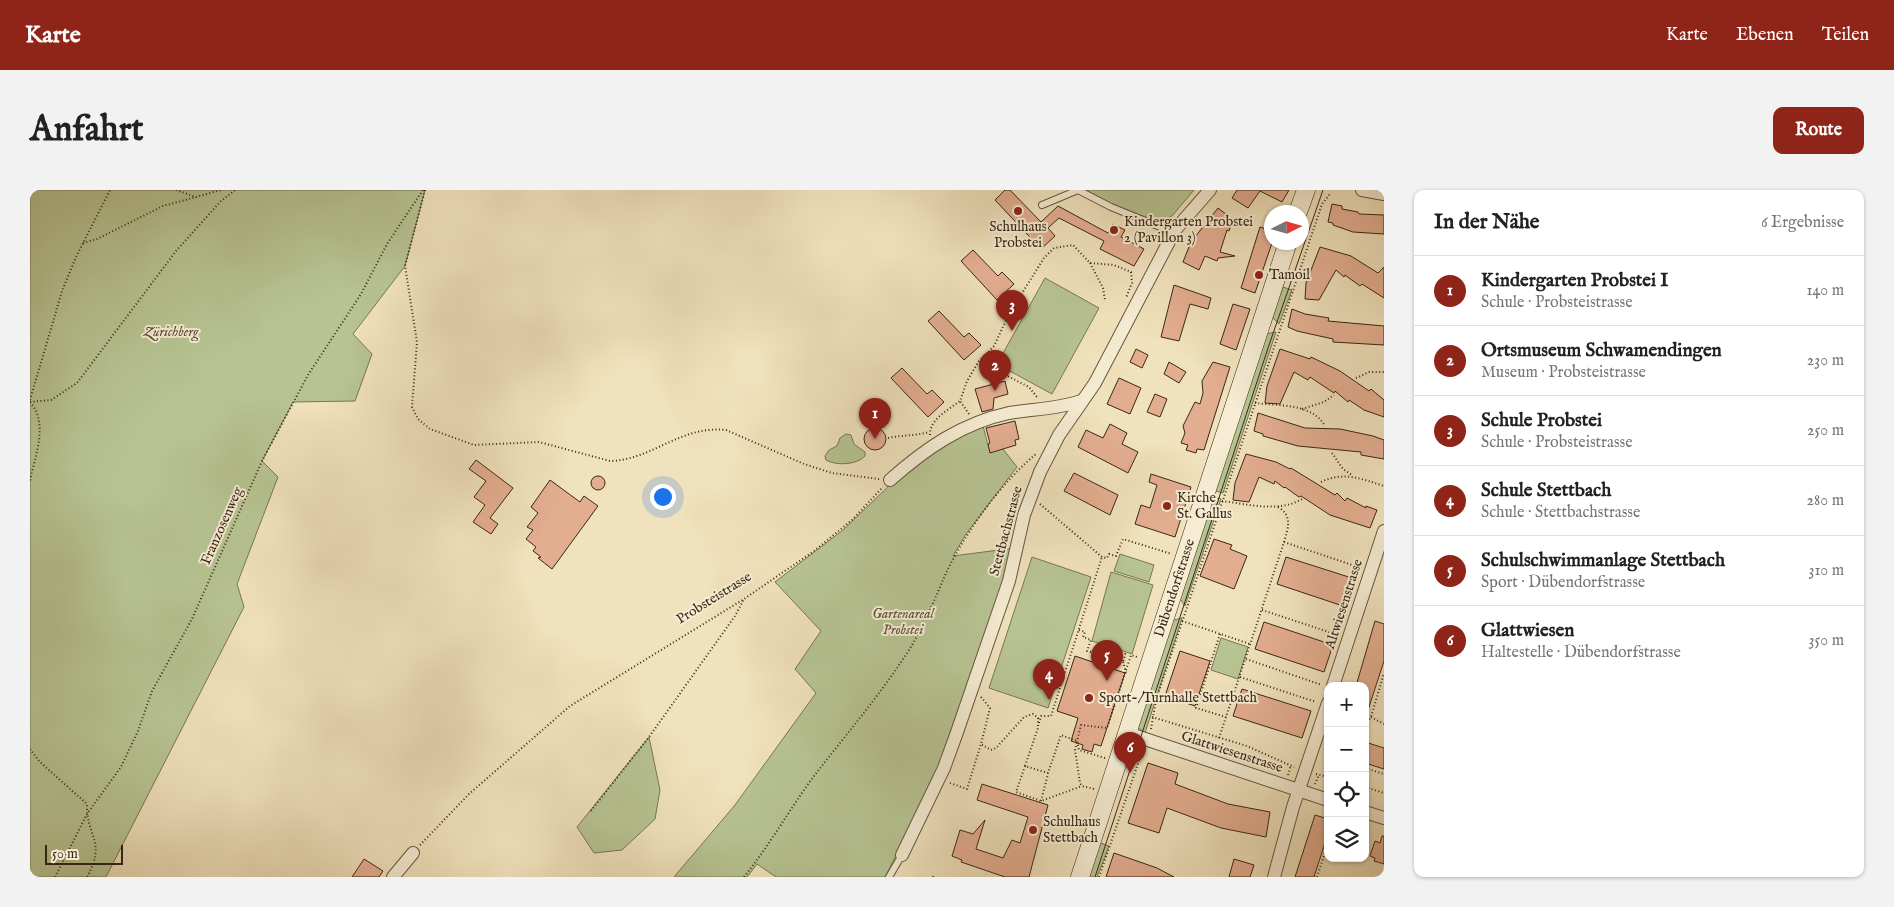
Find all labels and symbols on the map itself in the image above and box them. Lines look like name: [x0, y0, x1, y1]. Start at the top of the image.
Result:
marker: Schulhaus Probstei: [1012, 205, 1024, 217]
north arrow: [1264, 205, 1309, 250]
place label: Kindergarten Probstei 2 (Pavillon 3): [1124, 213, 1253, 247]
place label: Schulhaus Probstei: [989, 218, 1047, 252]
marker: Kindergarten Probstei 2 (Pavillon 3): [1108, 224, 1120, 236]
place label: Tamoil: [1269, 266, 1310, 284]
marker: Tamoil: [1253, 269, 1265, 281]
pin: 3: [996, 290, 1028, 331]
park label: Zürichberg: [143, 323, 199, 342]
pin: 2: [979, 350, 1011, 391]
pin: 1: [859, 398, 891, 439]
street label: Franzosenweg: [197, 484, 247, 568]
your location: [650, 484, 676, 510]
street label: Stettbachstrasse: [985, 484, 1027, 578]
place label: Kirche St. Gallus: [1177, 489, 1232, 523]
marker: Kirche St. Gallus: [1161, 500, 1173, 512]
street label: Dübendorfstrasse: [1150, 536, 1199, 640]
street label: Altwiesenstrasse: [1321, 556, 1367, 652]
street label: Probsteistrasse: [673, 567, 755, 628]
park label: Gartenareal Probstei: [872, 605, 935, 639]
pin: 5: [1091, 640, 1123, 681]
pin: 4: [1033, 659, 1065, 700]
place label: Sport-/Turnhalle Stettbach: [1099, 689, 1257, 707]
marker: Sport-/Turnhalle Stettbach: [1083, 692, 1095, 704]
street label: Glattwiesenstrasse: [1179, 727, 1286, 777]
pin: 6: [1114, 732, 1146, 773]
place label: Schulhaus Stettbach: [1043, 813, 1100, 847]
marker: Schulhaus Stettbach: [1027, 824, 1039, 836]
scale bar: [45, 842, 122, 865]

